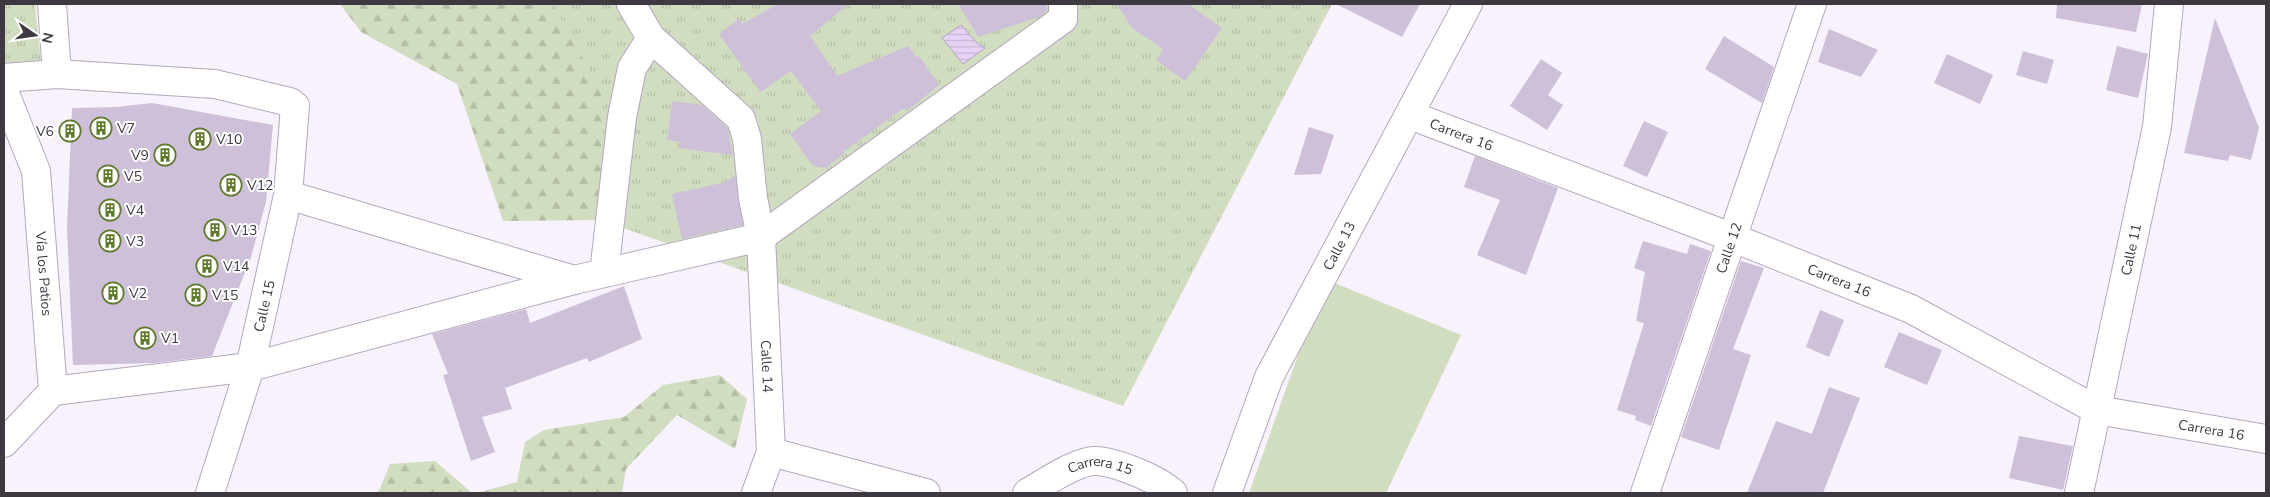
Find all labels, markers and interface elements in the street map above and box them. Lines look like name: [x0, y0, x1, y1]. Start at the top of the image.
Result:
north arrow: [10, 10, 60, 60]
text: N: [37, 31, 58, 45]
street label: Carrera 16: [1427, 114, 1496, 156]
building icon: V7: [89, 116, 113, 140]
building icon: V6: [58, 119, 82, 143]
place label: V7: [116, 119, 135, 138]
place label: V6: [35, 122, 54, 141]
building icon: V10: [188, 127, 212, 151]
place label: V10: [215, 130, 242, 149]
building icon: V9: [153, 143, 177, 167]
place label: V9: [130, 146, 149, 165]
building icon: V5: [96, 164, 120, 188]
place label: V5: [123, 167, 142, 186]
building icon: V12: [219, 173, 243, 197]
place label: V12: [246, 176, 273, 195]
building icon: V4: [98, 198, 122, 222]
place label: V4: [125, 201, 144, 220]
building icon: V13: [203, 218, 227, 242]
street label: Calle 13: [1319, 218, 1360, 274]
street label: Calle 12: [1712, 220, 1747, 276]
place label: V13: [230, 221, 257, 240]
street label: Calle 11: [2117, 222, 2146, 277]
building icon: V3: [98, 229, 122, 253]
street label: Vía los Patios: [31, 230, 56, 317]
place label: V3: [125, 232, 144, 251]
building icon: V14: [195, 254, 219, 278]
place label: V14: [222, 257, 249, 276]
street label: Carrera 16: [1805, 260, 1874, 302]
street label: Calle 15: [249, 278, 280, 334]
building icon: V2: [101, 281, 125, 305]
building icon: V15: [184, 283, 208, 307]
place label: V2: [128, 284, 147, 303]
place label: V15: [211, 286, 238, 305]
building icon: V1: [133, 326, 157, 350]
place label: V1: [160, 329, 179, 348]
street label: Calle 14: [756, 340, 777, 393]
street label: Carrera 16: [2177, 415, 2246, 445]
street label: Carrera 15: [1065, 452, 1135, 480]

